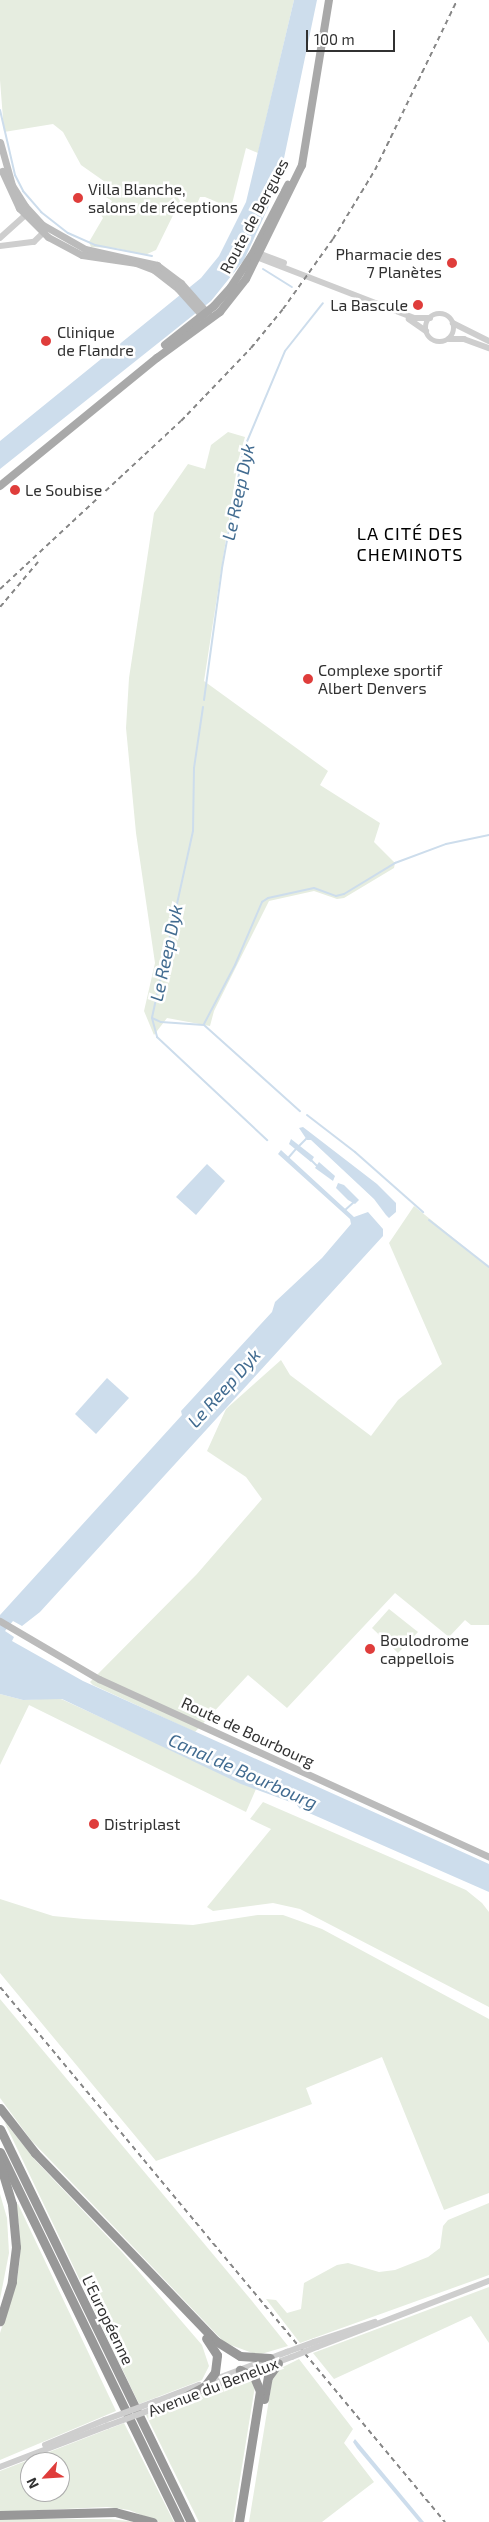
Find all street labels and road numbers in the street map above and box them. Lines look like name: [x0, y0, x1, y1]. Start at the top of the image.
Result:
street label: Route de Bergues: [216, 155, 292, 277]
street label: Route de Bourbourg: [178, 1693, 318, 1771]
street label: L'Européenne: [78, 2272, 138, 2368]
street label: Avenue du Benelux: [145, 2353, 281, 2421]

